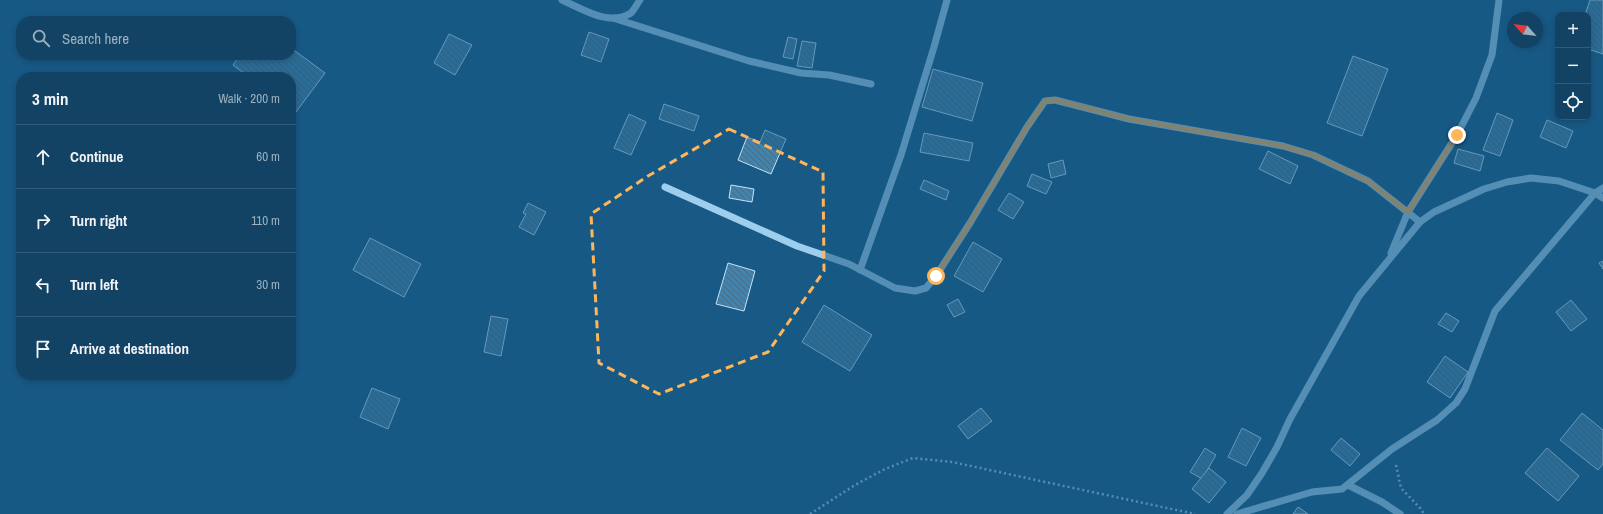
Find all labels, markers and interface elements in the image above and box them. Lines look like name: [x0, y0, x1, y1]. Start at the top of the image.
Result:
north arrow: [1507, 12, 1543, 48]
map controls: [1555, 12, 1591, 120]
button: +: [1555, 12, 1591, 48]
search box: [16, 16, 296, 60]
icon: search: [30, 27, 52, 49]
text: Search here: [62, 28, 129, 49]
button: −: [1555, 48, 1591, 84]
button: locate: [1555, 84, 1591, 120]
text: 3 min: [32, 87, 68, 110]
text: Walk · 200 m: [218, 90, 280, 107]
route end: [1448, 126, 1466, 144]
icon: ahead: [32, 146, 54, 168]
text: Continue: [70, 146, 123, 167]
text: 60 m: [256, 148, 280, 165]
icon: right: [32, 210, 54, 232]
text: Turn right: [70, 210, 127, 231]
text: 110 m: [251, 212, 280, 229]
route start: [927, 267, 945, 285]
icon: left: [32, 274, 54, 296]
text: Turn left: [70, 274, 118, 295]
text: 30 m: [256, 276, 280, 293]
icon: arrive: [32, 338, 54, 360]
text: Arrive at destination: [70, 338, 189, 359]

